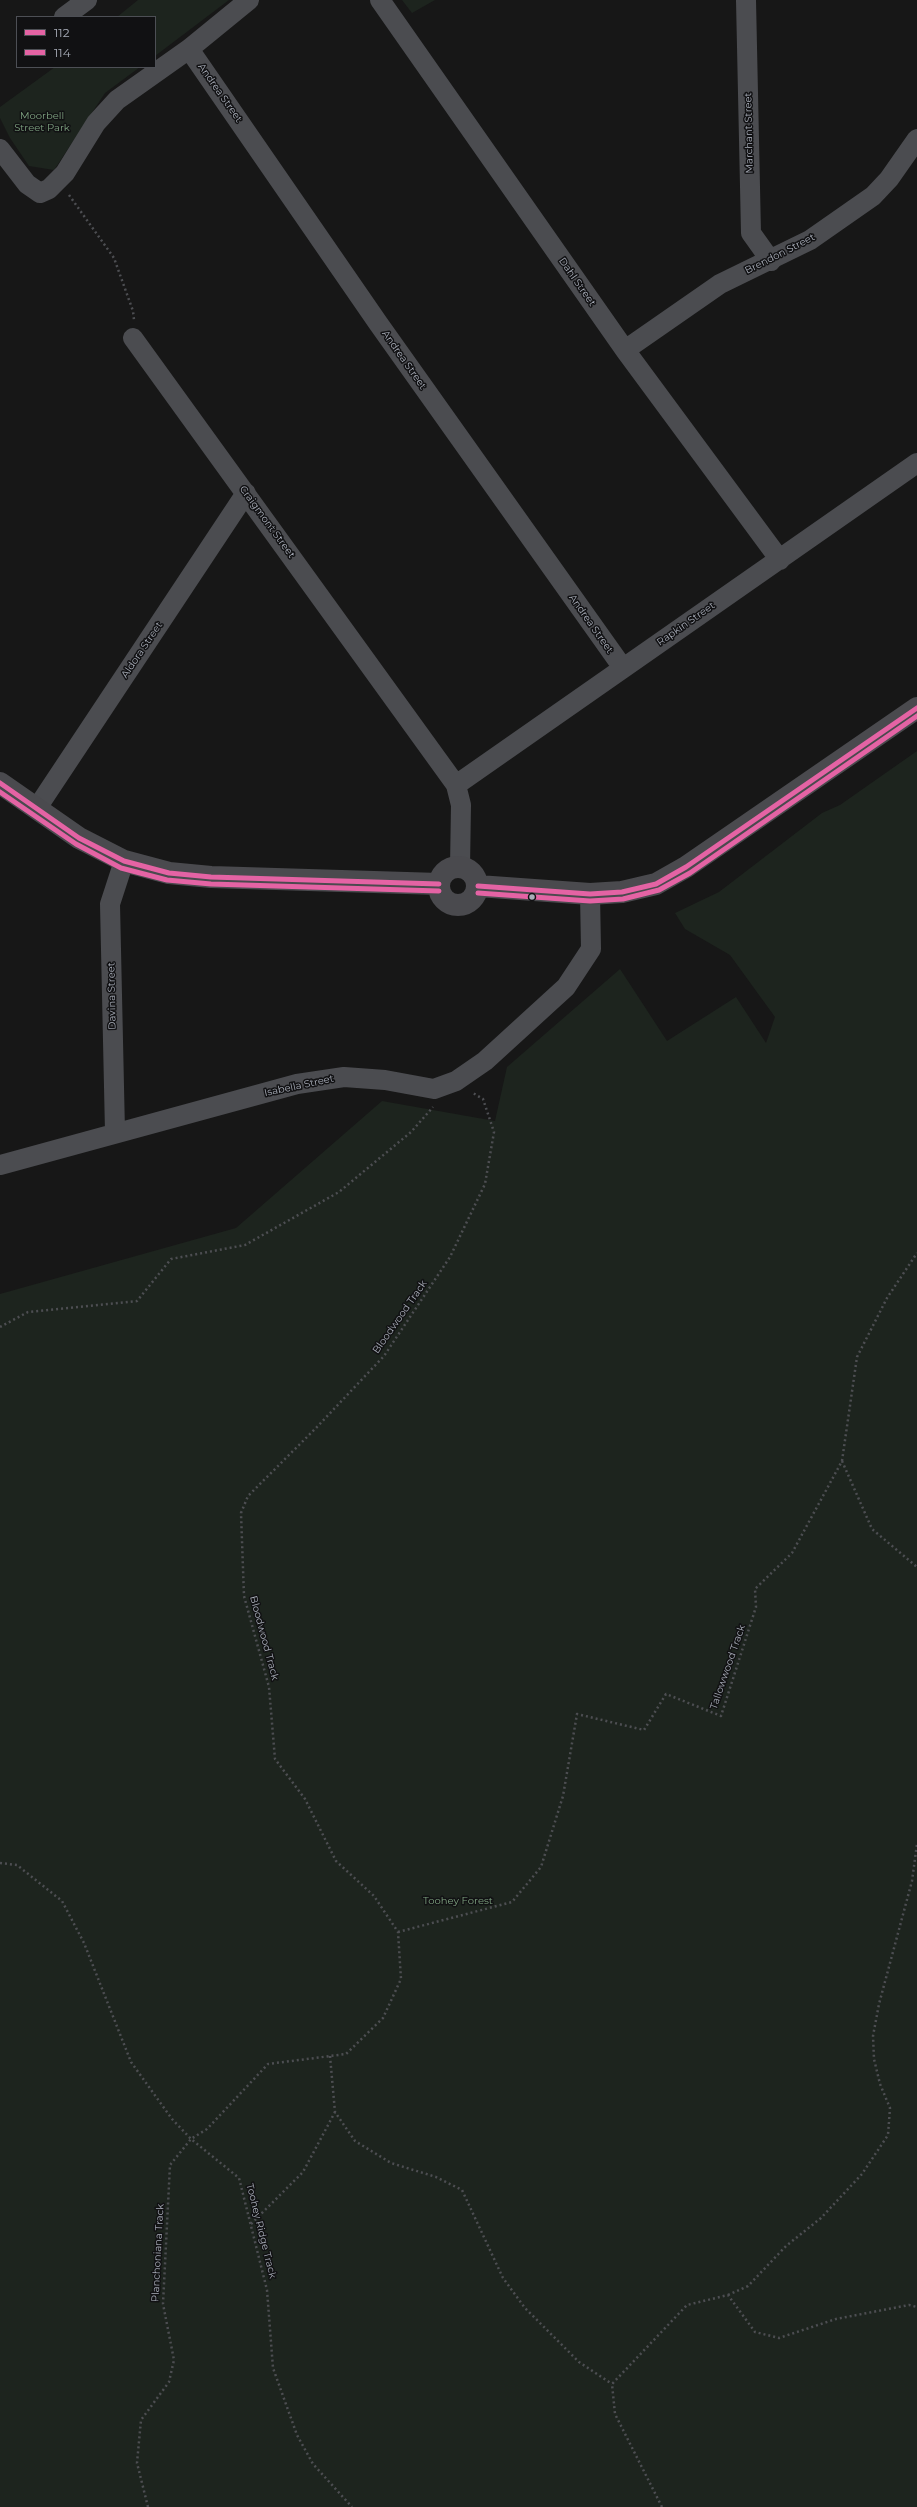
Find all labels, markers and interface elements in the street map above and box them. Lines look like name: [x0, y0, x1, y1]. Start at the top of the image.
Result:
legend: [16, 16, 156, 68]
text: 112: [54, 25, 69, 40]
text: 114: [54, 45, 71, 60]
street label: Andrea Street: [195, 61, 245, 125]
street label: Marchant Street: [742, 92, 756, 174]
park label: Moorbell Street Park: [14, 110, 70, 134]
street label: Brendon Street: [743, 231, 817, 277]
street label: Dahl Street: [556, 255, 598, 309]
street label: Andrea Street: [379, 328, 429, 392]
street label: Craigmont Street: [237, 483, 297, 561]
street label: Andrea Street: [566, 592, 616, 656]
street label: Rapkin Street: [655, 600, 717, 648]
street label: Aldora Street: [119, 620, 165, 680]
unlabelled marker: [527, 892, 537, 902]
street label: Davina Street: [105, 962, 119, 1030]
street label: Isabella Street: [263, 1073, 335, 1099]
street label: Bloodwood Track: [370, 1278, 430, 1356]
street label: Bloodwood Track: [247, 1595, 281, 1681]
street label: Tallowwood Track: [708, 1623, 748, 1711]
park label: Toohey Forest: [423, 1895, 493, 1907]
street label: Toohey Ridge Track: [243, 2182, 279, 2280]
street label: Planchoniana Track: [149, 2204, 167, 2302]

